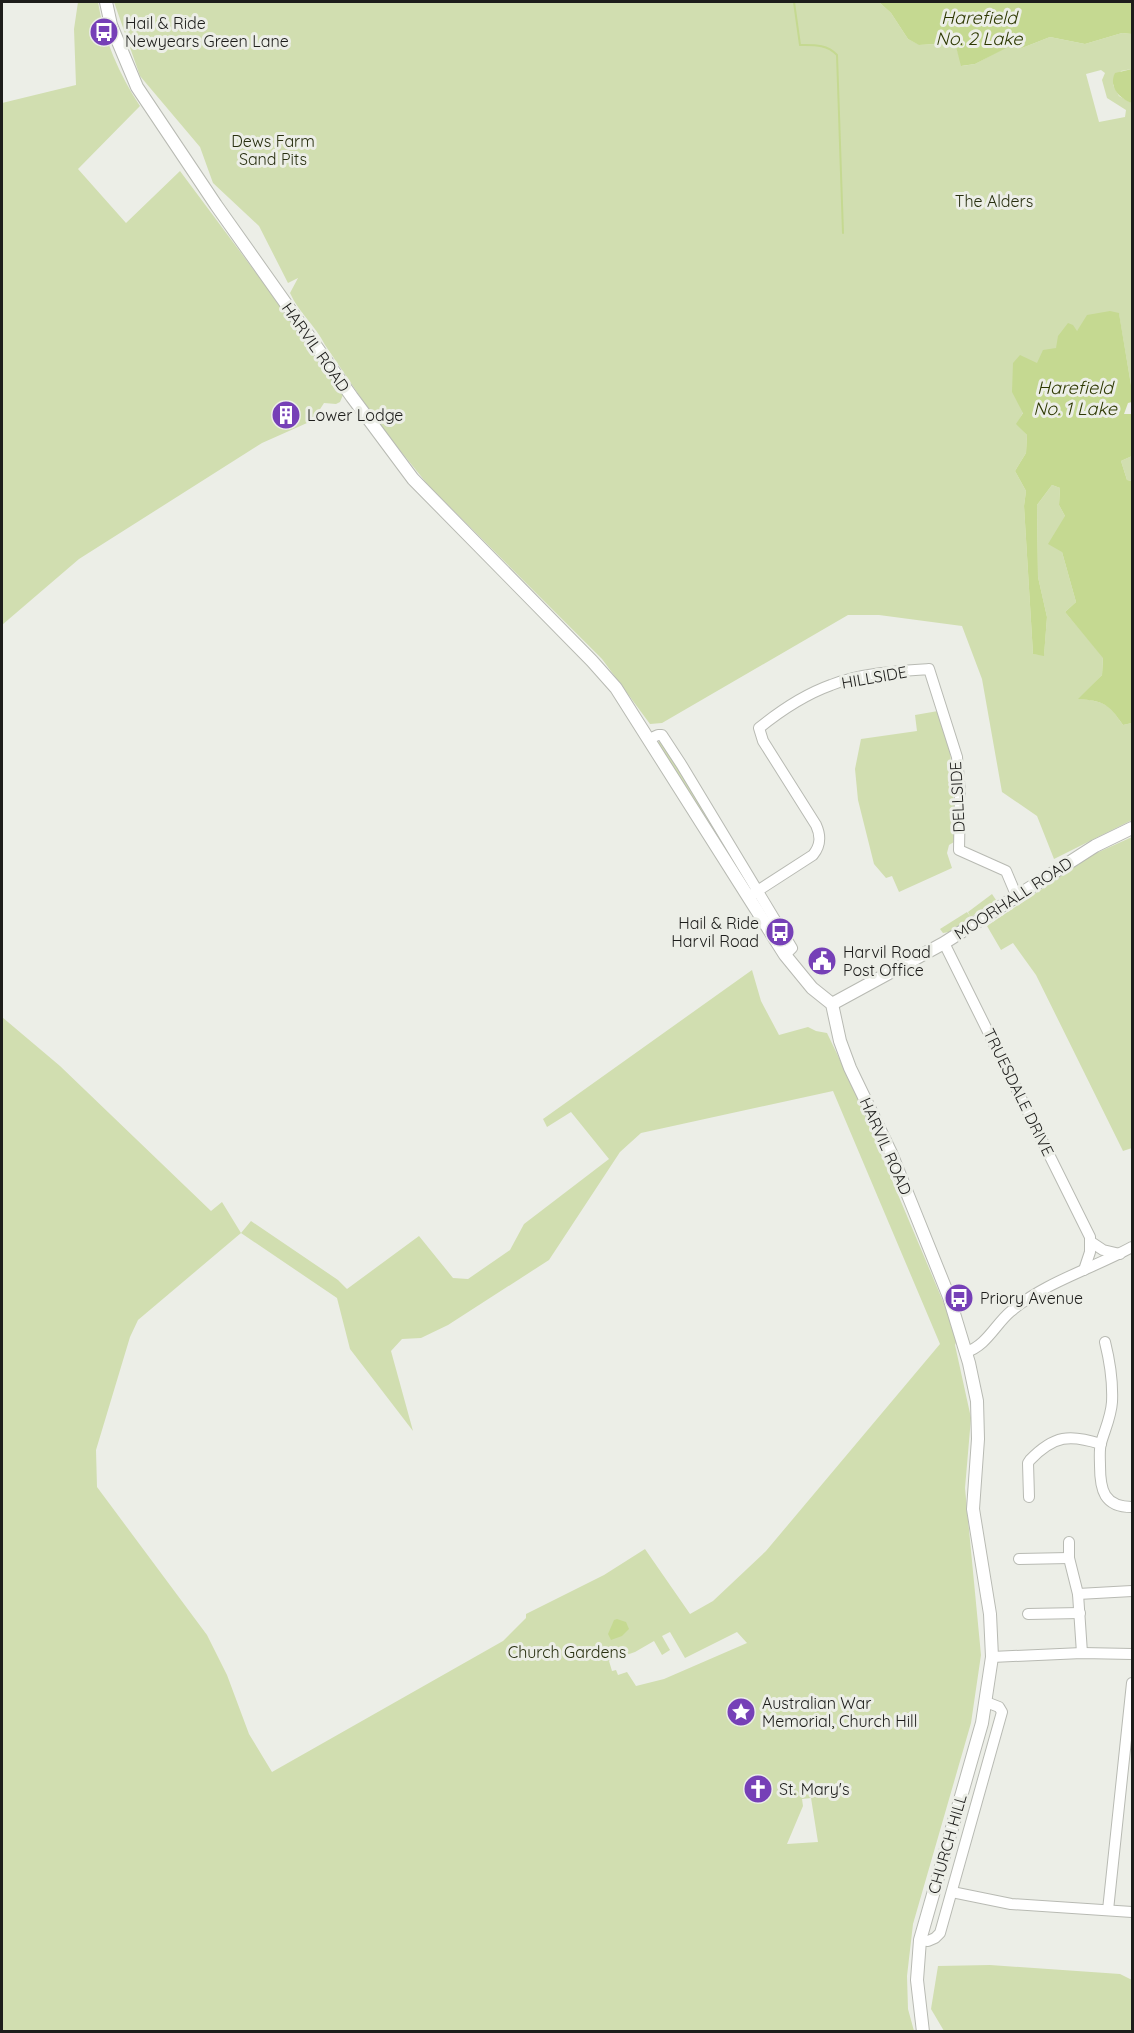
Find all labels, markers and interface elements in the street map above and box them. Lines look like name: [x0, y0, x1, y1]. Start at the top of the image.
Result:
water label: Harefield No. 2 Lake: [936, 6, 1023, 50]
place label: Hail & Ride Newyears Green Lane: [125, 13, 289, 51]
bus stop icon: Hail & Ride Newyears Green Lane: [88, 16, 120, 48]
park label: Dews Farm Sand Pits: [231, 131, 315, 169]
park label: The Alders: [955, 191, 1033, 211]
street label: HARVIL ROAD: [278, 298, 354, 396]
water label: Harefield No. 1 Lake: [1033, 376, 1118, 420]
building icon: Lower Lodge: [270, 399, 302, 431]
place label: Lower Lodge: [307, 405, 403, 425]
street label: HILLSIDE: [840, 661, 908, 693]
street label: DELLSIDE: [945, 761, 969, 833]
street label: MOORHALL ROAD: [950, 852, 1076, 944]
place label: Hail & Ride Harvil Road: [671, 913, 759, 951]
bus stop icon: Hail & Ride Harvil Road: [764, 916, 796, 948]
place label: Harvil Road Post Office: [843, 942, 931, 980]
public building icon: Harvil Road Post Office: [806, 945, 838, 977]
street label: TRUESDALE DRIVE: [979, 1025, 1059, 1159]
street label: HARVIL ROAD: [856, 1094, 916, 1198]
bus stop icon: Priory Avenue: [943, 1282, 975, 1314]
place label: Priory Avenue: [980, 1288, 1083, 1308]
park label: Church Gardens: [508, 1642, 626, 1662]
place label: Australian War Memorial, Church Hill: [762, 1693, 917, 1731]
place icon: Australian War Memorial, Church Hill: [725, 1696, 757, 1728]
church icon: St. Mary's: [742, 1773, 774, 1805]
place label: St. Mary's: [779, 1779, 849, 1799]
street label: CHURCH HILL: [923, 1791, 971, 1896]

